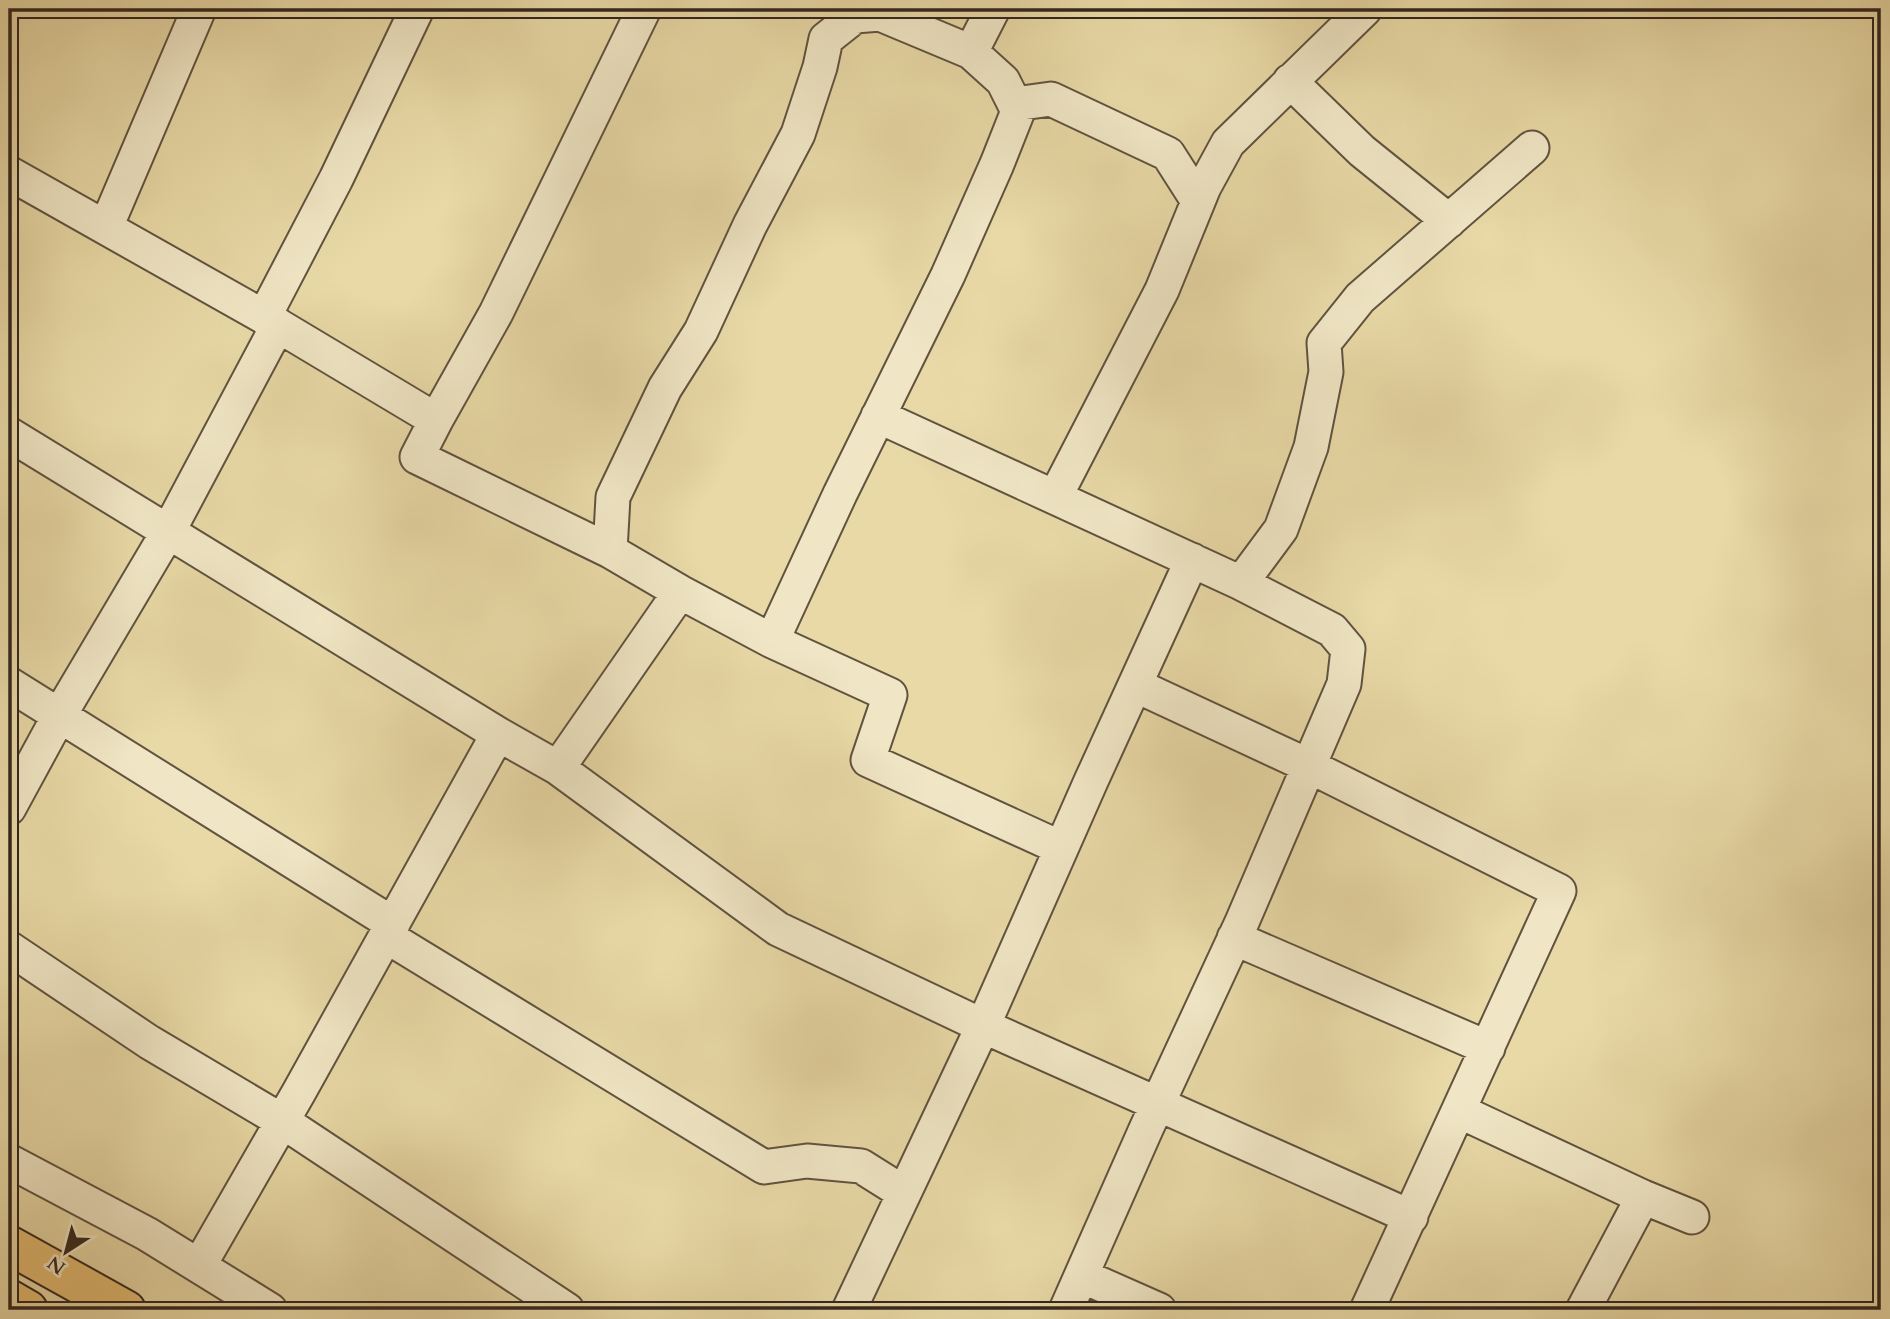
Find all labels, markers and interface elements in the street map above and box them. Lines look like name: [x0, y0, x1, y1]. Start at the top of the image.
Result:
north arrow: [32, 1218, 102, 1288]
text: N: [42, 1249, 71, 1280]

